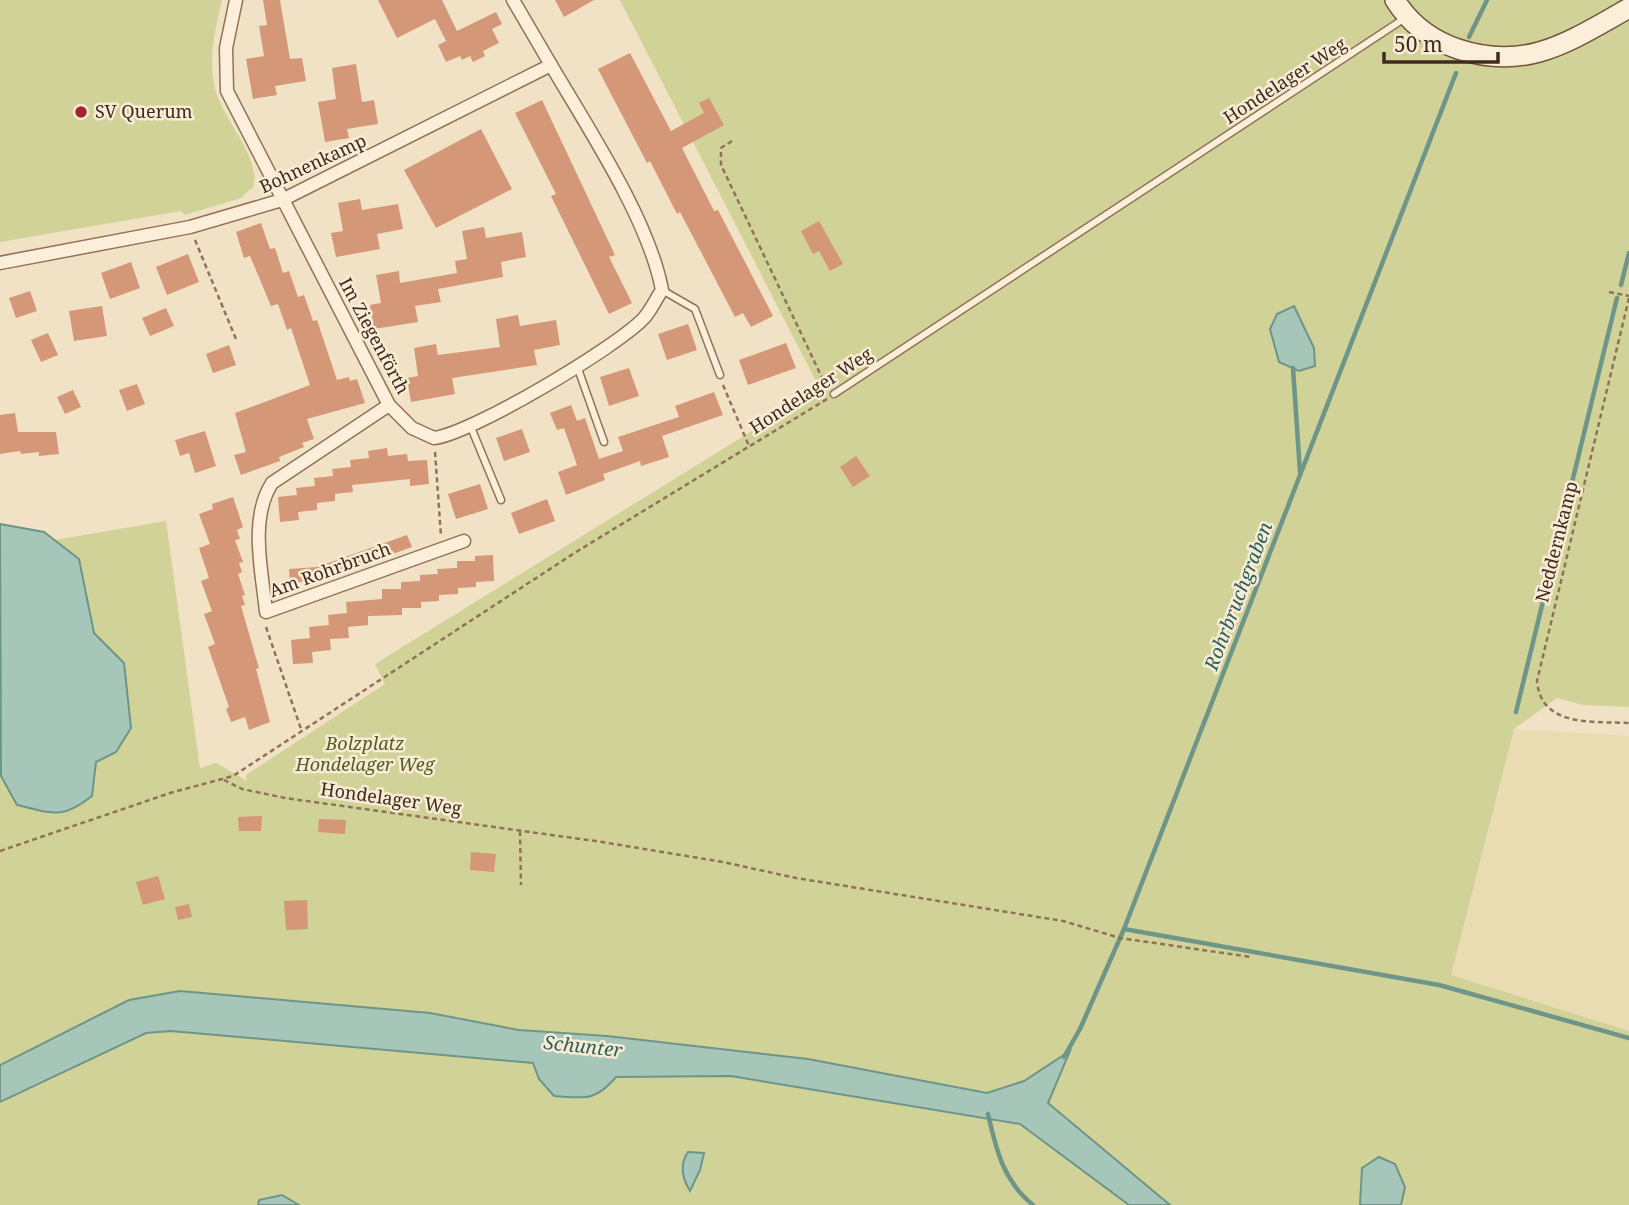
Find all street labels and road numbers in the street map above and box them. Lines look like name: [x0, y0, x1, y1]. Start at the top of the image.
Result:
street label: Hondelager Weg: [1218, 31, 1351, 129]
street label: Bohnenkamp: [255, 128, 370, 198]
street label: Im Ziegenförth: [334, 273, 416, 398]
street label: Hondelager Weg: [744, 341, 877, 439]
street label: Neddernkamp: [1529, 479, 1583, 605]
street label: Am Rohrbruch: [266, 536, 394, 602]
street label: Hondelager Weg: [319, 776, 464, 820]

